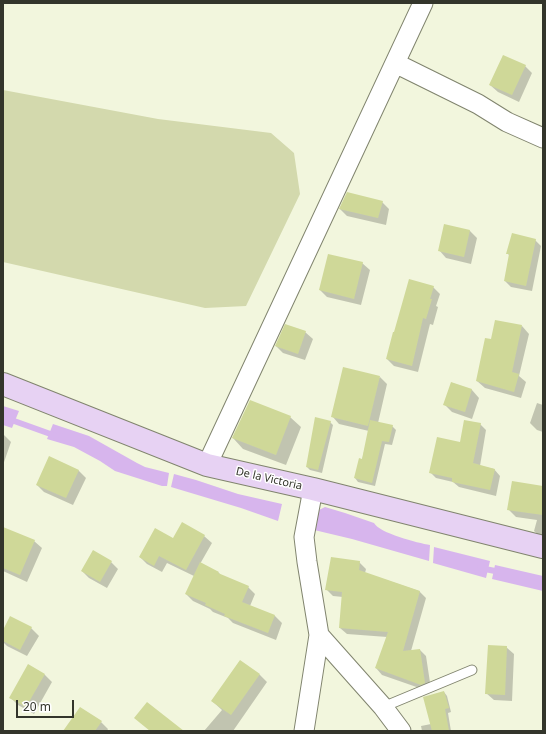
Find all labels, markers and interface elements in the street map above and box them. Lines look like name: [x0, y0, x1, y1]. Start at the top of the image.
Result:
street label: De la Victoria: [234, 465, 304, 493]
scale bar: [18, 692, 76, 718]
text: 20 m: [23, 698, 51, 715]

